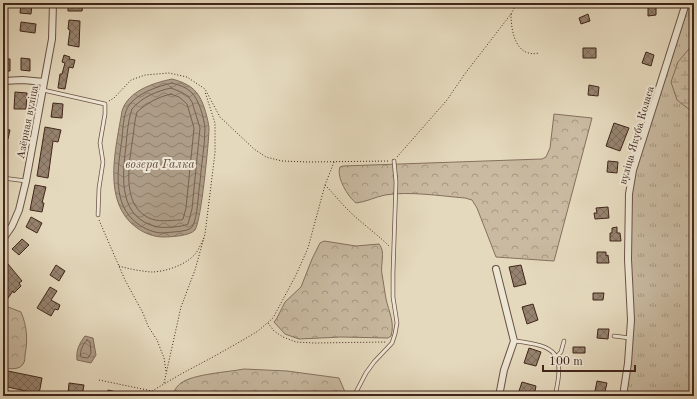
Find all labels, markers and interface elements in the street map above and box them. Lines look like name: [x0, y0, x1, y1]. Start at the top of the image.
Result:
street label: Азёрная вуліца: [16, 84, 41, 160]
street label: вуліца Якуба Коласа: [618, 84, 657, 186]
water label: возера Галка: [125, 159, 195, 171]
scale bar: [543, 347, 635, 373]
text: 100 m: [549, 356, 583, 368]

